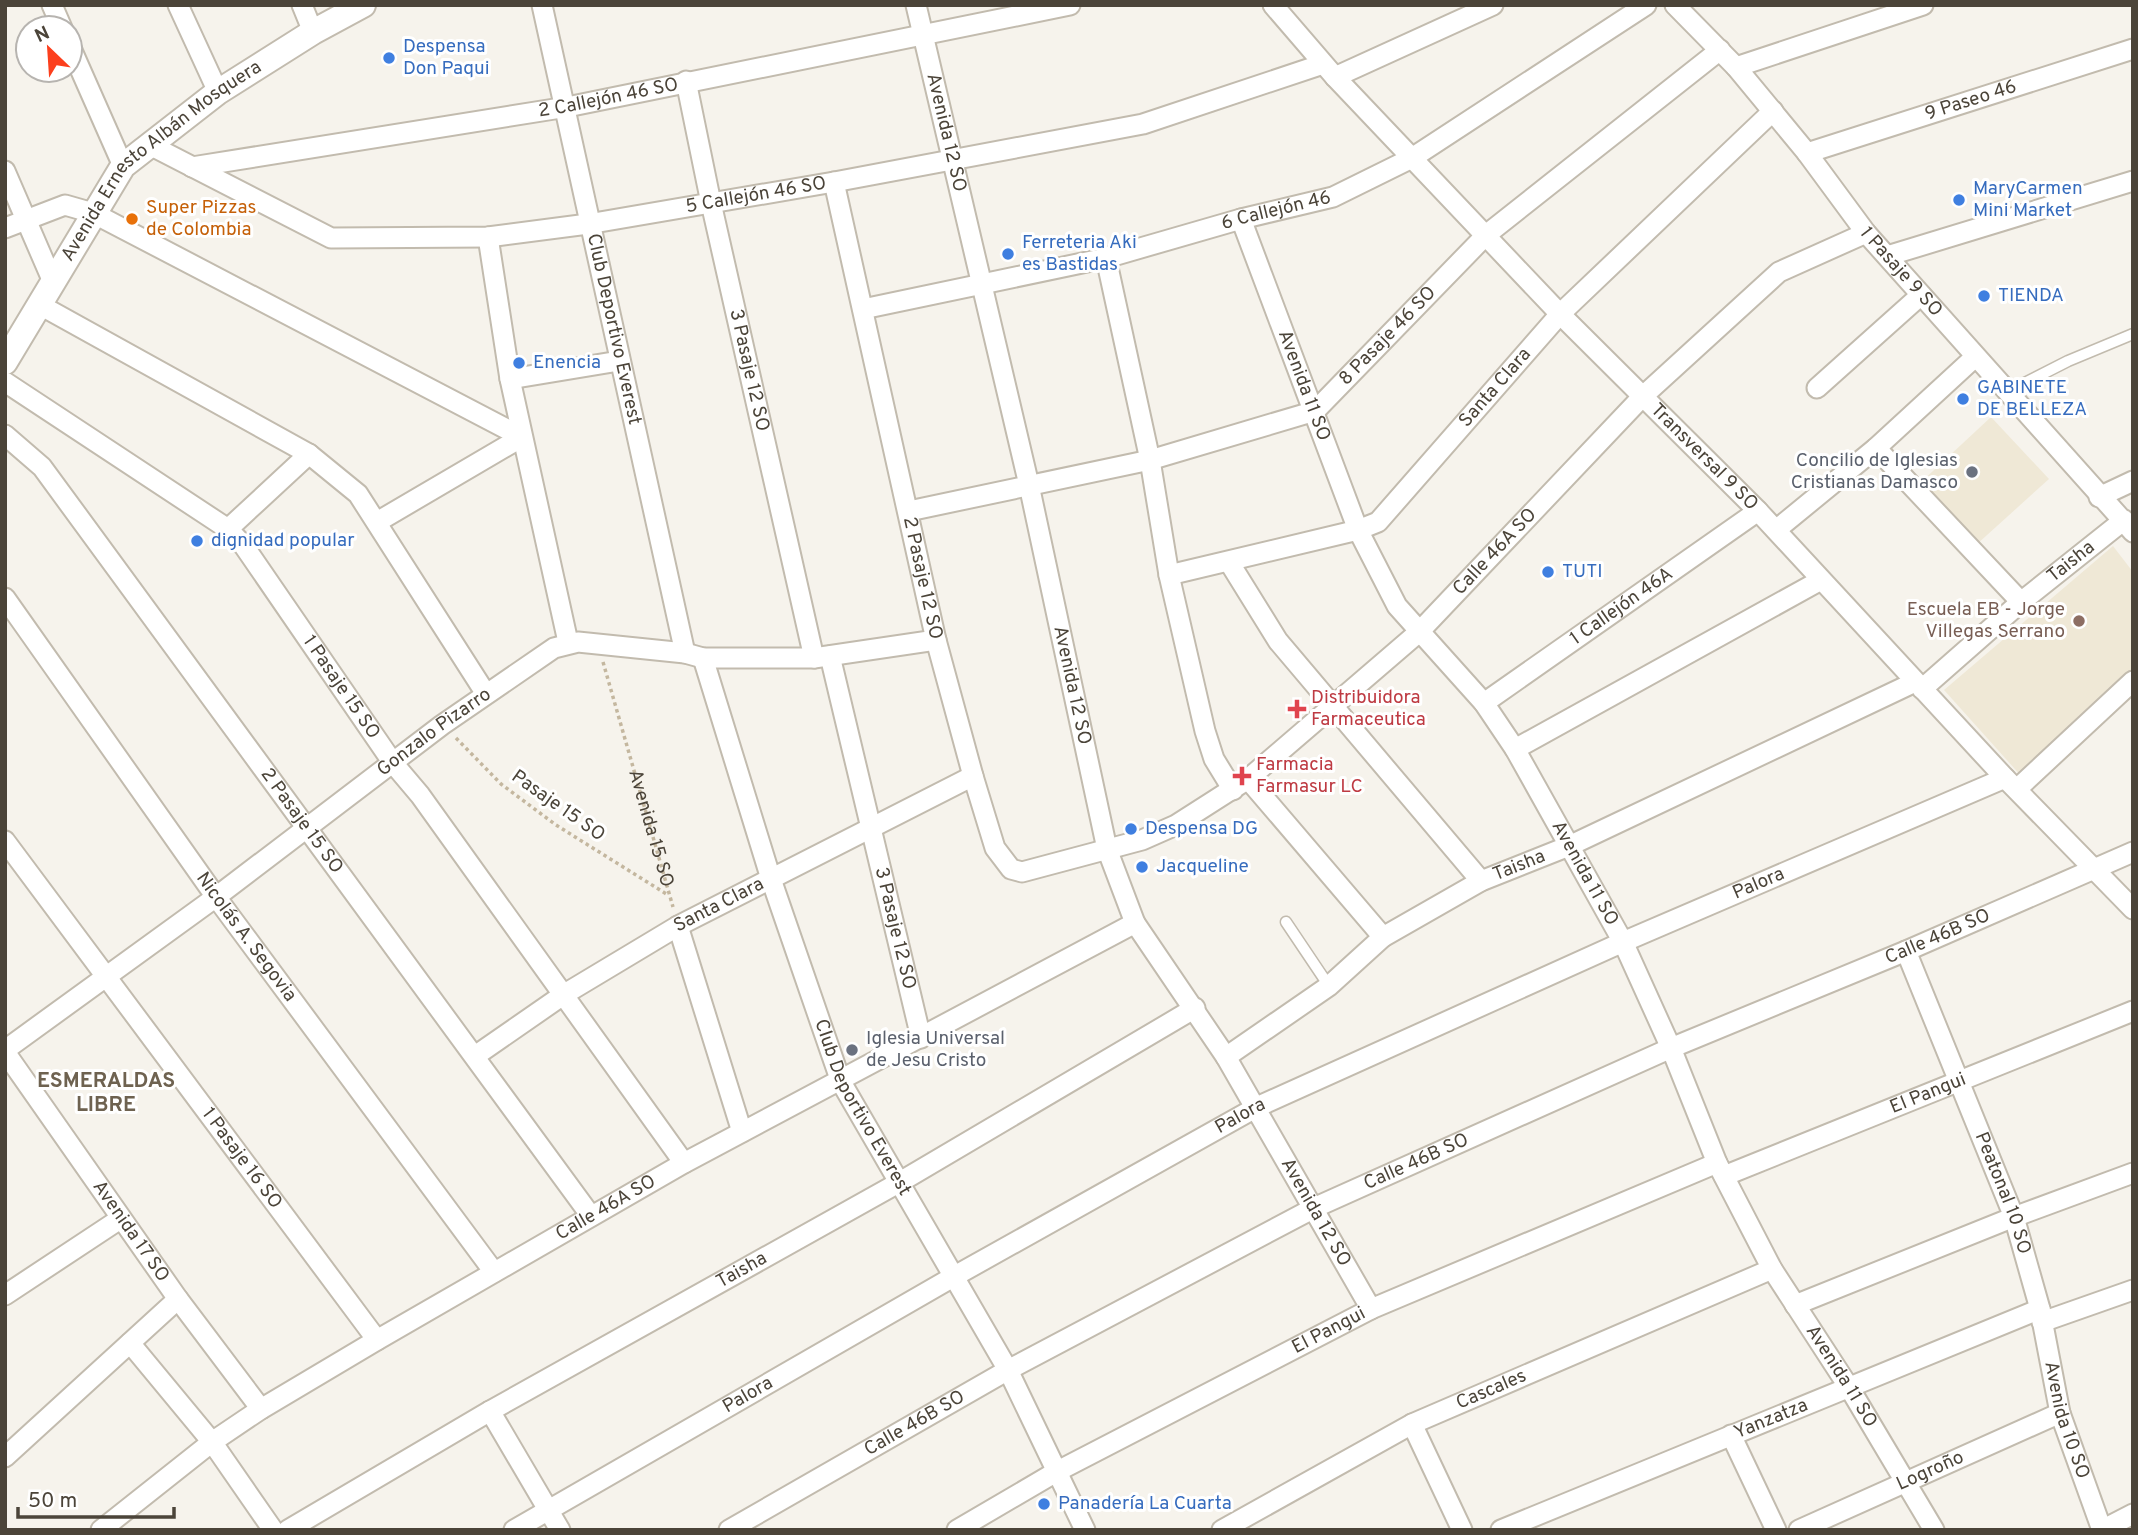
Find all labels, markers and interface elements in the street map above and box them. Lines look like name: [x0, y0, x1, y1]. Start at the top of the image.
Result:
north arrow: [14, 14, 84, 84]
text: N: [31, 22, 54, 49]
place label: Despensa Don Paqui: [403, 35, 490, 81]
marker: Despensa Don Paqui: [381, 50, 397, 66]
street label: Avenida Ernesto Albán Mosquera: [56, 55, 266, 266]
street label: Avenida 12 SO: [920, 71, 972, 194]
street label: 2 Callejón 46 SO: [537, 73, 680, 123]
street label: 9 Paseo 46: [1922, 75, 2020, 127]
street label: 5 Callejón 46 SO: [684, 172, 828, 219]
place label: MaryCarmen Mini Market: [1973, 177, 2083, 223]
street label: 6 Callejón 46: [1219, 186, 1333, 236]
marker: MaryCarmen Mini Market: [1951, 192, 1967, 208]
place label: Super Pizzas de Colombia: [146, 196, 256, 242]
marker: Super Pizzas de Colombia: [124, 211, 140, 227]
street label: 1 Pasaje 9 SO: [1854, 222, 1947, 322]
street label: Club Deportivo Everest: [581, 231, 646, 427]
place label: Ferreteria Aki es Bastidas: [1022, 231, 1137, 277]
marker: Ferreteria Aki es Bastidas: [1000, 246, 1016, 262]
street label: 8 Pasaje 46 SO: [1334, 281, 1442, 391]
place label: TIENDA: [1998, 284, 2064, 308]
marker: TIENDA: [1976, 288, 1992, 304]
street label: 3 Pasaje 12 SO: [723, 307, 774, 434]
street label: Avenida 11 SO: [1272, 327, 1335, 444]
street label: Santa Clara: [1454, 343, 1537, 433]
place label: Enencia: [533, 351, 601, 375]
marker: Enencia: [511, 355, 527, 371]
place label: GABINETE DE BELLEZA: [1977, 376, 2087, 422]
marker: GABINETE DE BELLEZA: [1955, 391, 1971, 407]
street label: Transversal 9 SO: [1645, 399, 1763, 516]
place label: Concilio de Iglesias Cristianas Damasco: [1791, 449, 1958, 495]
marker: Concilio de Iglesias Cristianas Damasco: [1964, 464, 1980, 480]
street label: Calle 46A SO: [1448, 503, 1542, 601]
street label: 2 Pasaje 12 SO: [897, 515, 948, 642]
place label: dignidad popular: [211, 529, 355, 553]
marker: dignidad popular: [189, 533, 205, 549]
street label: Taisha: [2042, 536, 2100, 588]
place label: TUTI: [1562, 560, 1603, 584]
street label: 1 Callejón 46A: [1565, 562, 1678, 651]
marker: TUTI: [1540, 564, 1556, 580]
place label: Escuela EB - Jorge Villegas Serrano: [1907, 598, 2065, 644]
marker: Escuela EB - Jorge Villegas Serrano: [2071, 613, 2087, 629]
street label: Avenida 12 SO: [1047, 624, 1096, 747]
street label: 1 Pasaje 15 SO: [297, 631, 385, 744]
street label: Gonzalo Pizarro: [372, 683, 496, 782]
place label: Distribuidora Farmaceutica: [1311, 686, 1426, 732]
marker: Distribuidora Farmaceutica: [1289, 701, 1305, 717]
place label: Farmacia Farmasur LC: [1256, 753, 1363, 799]
street label: 2 Pasaje 15 SO: [255, 764, 348, 879]
street label: Pasaje 15 SO: [506, 765, 610, 847]
street label: Avenida 15 SO: [622, 767, 679, 890]
marker: Farmacia Farmasur LC: [1234, 768, 1250, 784]
place label: Despensa DG: [1145, 817, 1258, 841]
street label: Avenida 11 SO: [1546, 817, 1624, 930]
marker: Despensa DG: [1123, 821, 1139, 837]
street label: Taisha: [1489, 845, 1549, 887]
place label: Jacqueline: [1156, 855, 1249, 879]
marker: Jacqueline: [1134, 859, 1150, 875]
street label: Palora: [1729, 862, 1788, 905]
street label: 3 Pasaje 12 SO: [869, 865, 921, 992]
street label: Nicolás A. Segovia: [190, 868, 302, 1007]
street label: Santa Clara: [670, 872, 768, 938]
street label: Calle 46B SO: [1882, 904, 1994, 970]
street label: Club Deportivo Everest: [808, 1016, 916, 1200]
place label: Iglesia Universal de Jesu Cristo: [866, 1027, 1005, 1073]
marker: Iglesia Universal de Jesu Cristo: [844, 1042, 860, 1058]
district label: ESMERALDAS LIBRE: [37, 1068, 175, 1119]
street label: El Pangui: [1886, 1068, 1970, 1120]
street label: Palora: [1211, 1093, 1269, 1140]
street label: 1 Pasaje 16 SO: [196, 1103, 287, 1214]
street label: Calle 46B SO: [1360, 1128, 1472, 1196]
street label: Peatonal 10 SO: [1969, 1129, 2036, 1257]
street label: Avenida 12 SO: [1275, 1154, 1356, 1271]
street label: Calle 46A SO: [552, 1170, 660, 1246]
street label: Avenida 17 SO: [87, 1176, 174, 1287]
street label: Taisha: [712, 1247, 772, 1294]
street label: El Pangui: [1288, 1302, 1370, 1360]
street label: Avenida 11 SO: [1800, 1321, 1882, 1432]
street label: Avenida 10 SO: [2038, 1359, 2095, 1482]
street label: Cascales: [1453, 1364, 1530, 1416]
street label: Palora: [718, 1371, 777, 1419]
street label: Calle 46B SO: [860, 1385, 969, 1462]
street label: Yanzatza: [1731, 1393, 1812, 1445]
street label: Logroño: [1893, 1446, 1968, 1497]
scale bar: [18, 1476, 173, 1520]
text: 50 m: [28, 1488, 77, 1515]
place label: Panadería La Cuarta: [1058, 1492, 1232, 1516]
marker: Panadería La Cuarta: [1036, 1496, 1052, 1512]

